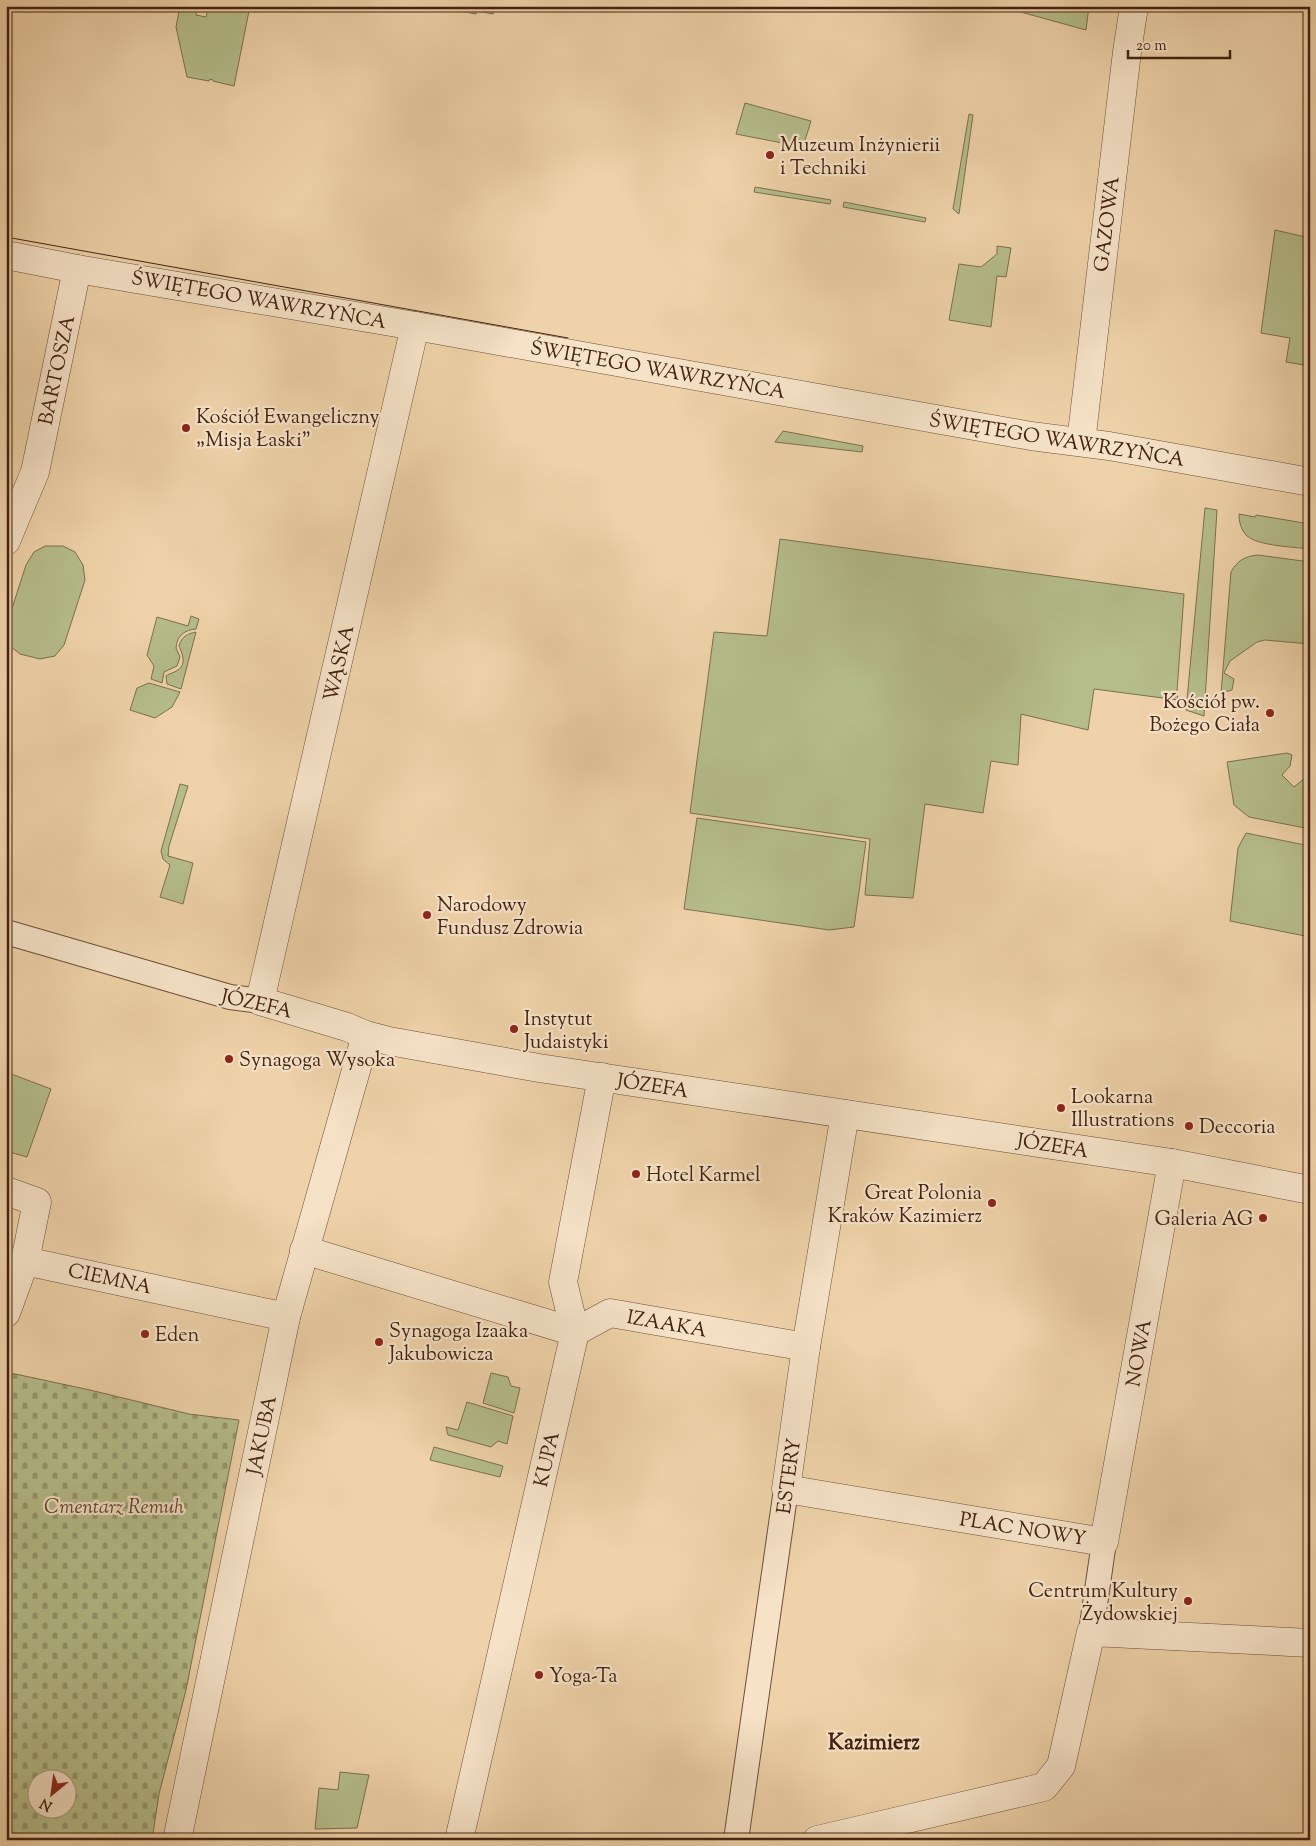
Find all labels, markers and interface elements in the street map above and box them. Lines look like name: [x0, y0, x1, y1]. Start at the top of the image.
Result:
scale bar: [1128, 28, 1231, 60]
text: 20 m: [1136, 36, 1167, 57]
place label: Muzeum Inżynierii i Techniki: [780, 132, 941, 184]
marker: Muzeum Inżynierii i Techniki: [764, 149, 776, 161]
street label: GAZOWA: [1088, 175, 1129, 274]
street label: ŚWIĘTEGO WAWRZYŃCA: [129, 264, 389, 338]
street label: BARTOSZA: [33, 313, 84, 428]
street label: ŚWIĘTEGO WAWRZYŃCA: [528, 334, 788, 408]
place label: Kościół Ewangeliczny „Misja Łaski”: [196, 404, 380, 456]
street label: ŚWIĘTEGO WAWRZYŃCA: [927, 406, 1187, 476]
marker: Kościół Ewangeliczny „Misja Łaski”: [180, 422, 192, 434]
street label: WĄSKA: [318, 622, 363, 705]
place label: Kościół pw. Bożego Ciała: [1149, 689, 1260, 741]
marker: Kościół pw. Bożego Ciała: [1264, 707, 1276, 719]
place label: Narodowy Fundusz Zdrowia: [437, 892, 583, 944]
marker: Narodowy Fundusz Zdrowia: [421, 909, 433, 921]
street label: JÓZEFA: [217, 982, 295, 1028]
place label: Instytut Judaistyki: [523, 1006, 609, 1058]
marker: Instytut Judaistyki: [508, 1023, 520, 1035]
place label: Synagoga Wysoka: [239, 1047, 395, 1076]
marker: Synagoga Wysoka: [223, 1053, 235, 1065]
street label: JÓZEFA: [614, 1066, 691, 1107]
place label: Lookarna Illustrations: [1071, 1084, 1174, 1136]
marker: Lookarna Illustrations: [1055, 1102, 1067, 1114]
place label: Deccoria: [1199, 1114, 1276, 1143]
marker: Deccoria: [1183, 1120, 1195, 1132]
street label: JÓZEFA: [1014, 1126, 1091, 1167]
place label: Hotel Karmel: [646, 1162, 761, 1191]
marker: Hotel Karmel: [630, 1168, 642, 1180]
place label: Great Polonia Kraków Kazimierz: [828, 1180, 982, 1232]
marker: Great Polonia Kraków Kazimierz: [986, 1197, 998, 1209]
place label: Galeria AG: [1154, 1206, 1253, 1235]
marker: Galeria AG: [1257, 1212, 1269, 1224]
street label: CIEMNA: [65, 1257, 154, 1303]
street label: IZAAKA: [624, 1304, 709, 1347]
street label: NOWA: [1120, 1317, 1161, 1390]
place label: Synagoga Izaaka Jakubowicza: [388, 1318, 528, 1370]
place label: Eden: [155, 1322, 199, 1351]
marker: Eden: [139, 1328, 151, 1340]
marker: Synagoga Izaaka Jakubowicza: [373, 1336, 385, 1348]
street label: JAKUBA: [241, 1393, 286, 1479]
street label: KUPA: [528, 1429, 569, 1490]
street label: ESTERY: [771, 1437, 810, 1516]
park label: Cmentarz Remuh: [44, 1494, 184, 1523]
street label: PLAC NOWY: [957, 1506, 1088, 1555]
place label: Centrum Kultury Żydowskiej: [1028, 1578, 1178, 1630]
marker: Centrum Kultury Żydowskiej: [1182, 1595, 1194, 1607]
place label: Yoga-Ta: [549, 1663, 617, 1692]
marker: Yoga-Ta: [533, 1669, 545, 1681]
district label: Kazimierz: [828, 1728, 921, 1760]
north arrow: [28, 1768, 78, 1818]
text: N: [37, 1792, 56, 1815]

